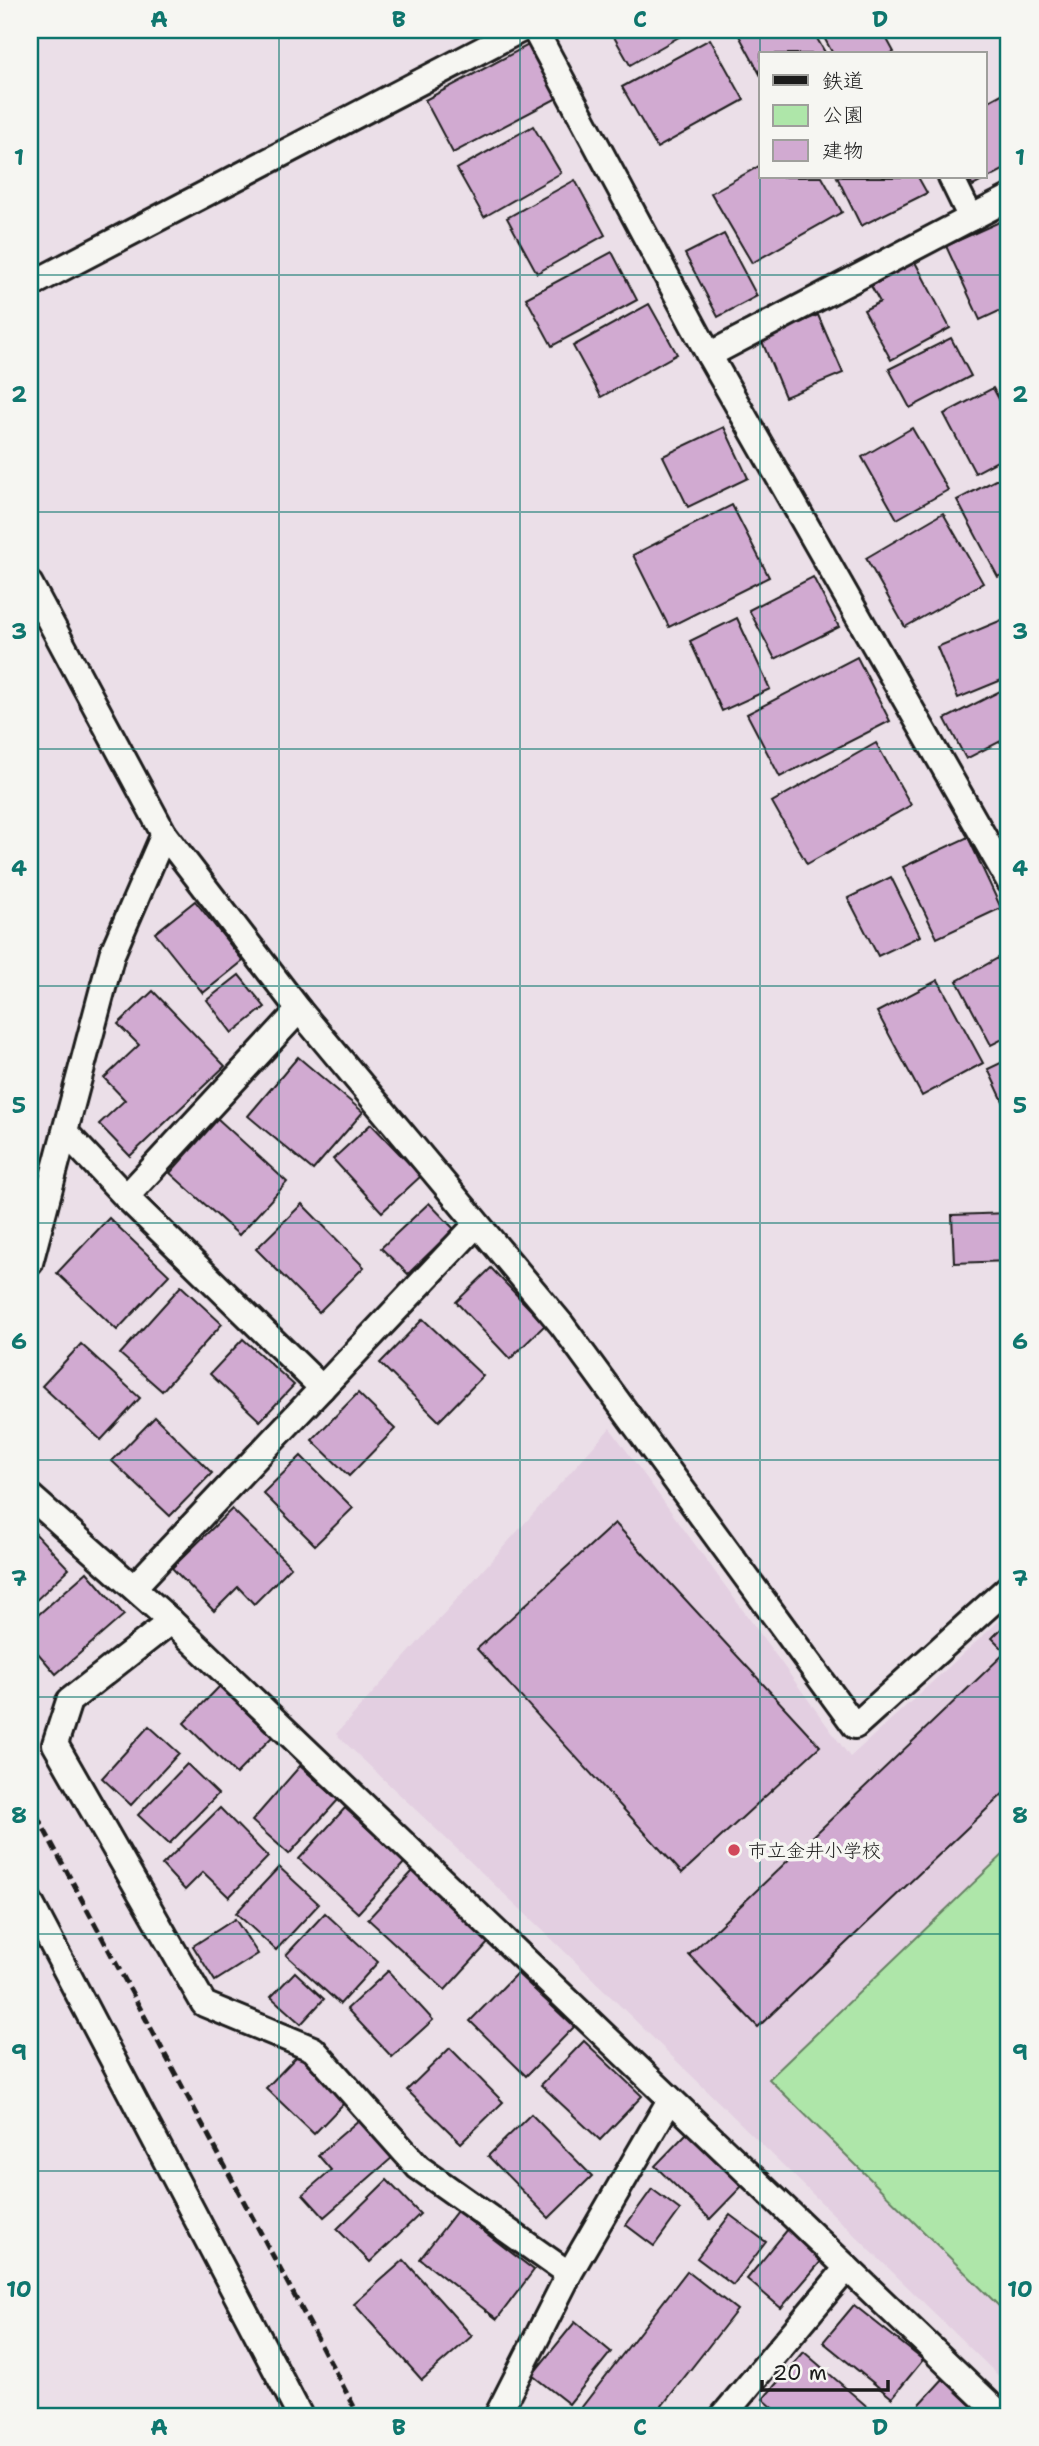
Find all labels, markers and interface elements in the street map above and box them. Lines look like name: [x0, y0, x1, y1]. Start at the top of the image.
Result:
text: A: [150, 4, 168, 34]
text: B: [392, 4, 406, 34]
text: C: [633, 4, 647, 34]
text: D: [872, 4, 888, 34]
legend: [759, 52, 986, 178]
text: 鉄道: [822, 67, 864, 95]
text: 公園: [822, 101, 864, 129]
text: 建物: [822, 137, 864, 165]
text: 1: [14, 142, 24, 172]
text: 1: [1015, 142, 1025, 172]
text: 2: [11, 379, 27, 409]
text: 2: [1012, 379, 1028, 409]
text: 3: [11, 616, 27, 646]
text: 3: [1012, 616, 1028, 646]
text: 4: [11, 853, 27, 883]
text: 4: [1012, 853, 1028, 883]
text: 5: [12, 1090, 26, 1120]
text: 5: [1013, 1090, 1027, 1120]
text: 6: [11, 1326, 27, 1356]
text: 6: [1012, 1326, 1028, 1356]
text: 7: [11, 1563, 27, 1593]
text: 7: [1012, 1563, 1028, 1593]
text: 8: [11, 1800, 27, 1830]
text: 8: [1012, 1800, 1028, 1830]
place label: 市立金井小学校: [748, 1838, 881, 1863]
marker: 市立金井小学校: [726, 1842, 742, 1858]
text: 9: [11, 2037, 27, 2067]
text: 9: [1012, 2037, 1028, 2067]
text: 10: [6, 2274, 32, 2304]
text: 10: [1007, 2274, 1033, 2304]
scale bar: [762, 2348, 888, 2392]
text: 20 m: [773, 2359, 827, 2387]
text: A: [150, 2412, 168, 2442]
text: B: [392, 2412, 406, 2442]
text: C: [633, 2412, 647, 2442]
text: D: [872, 2412, 888, 2442]

